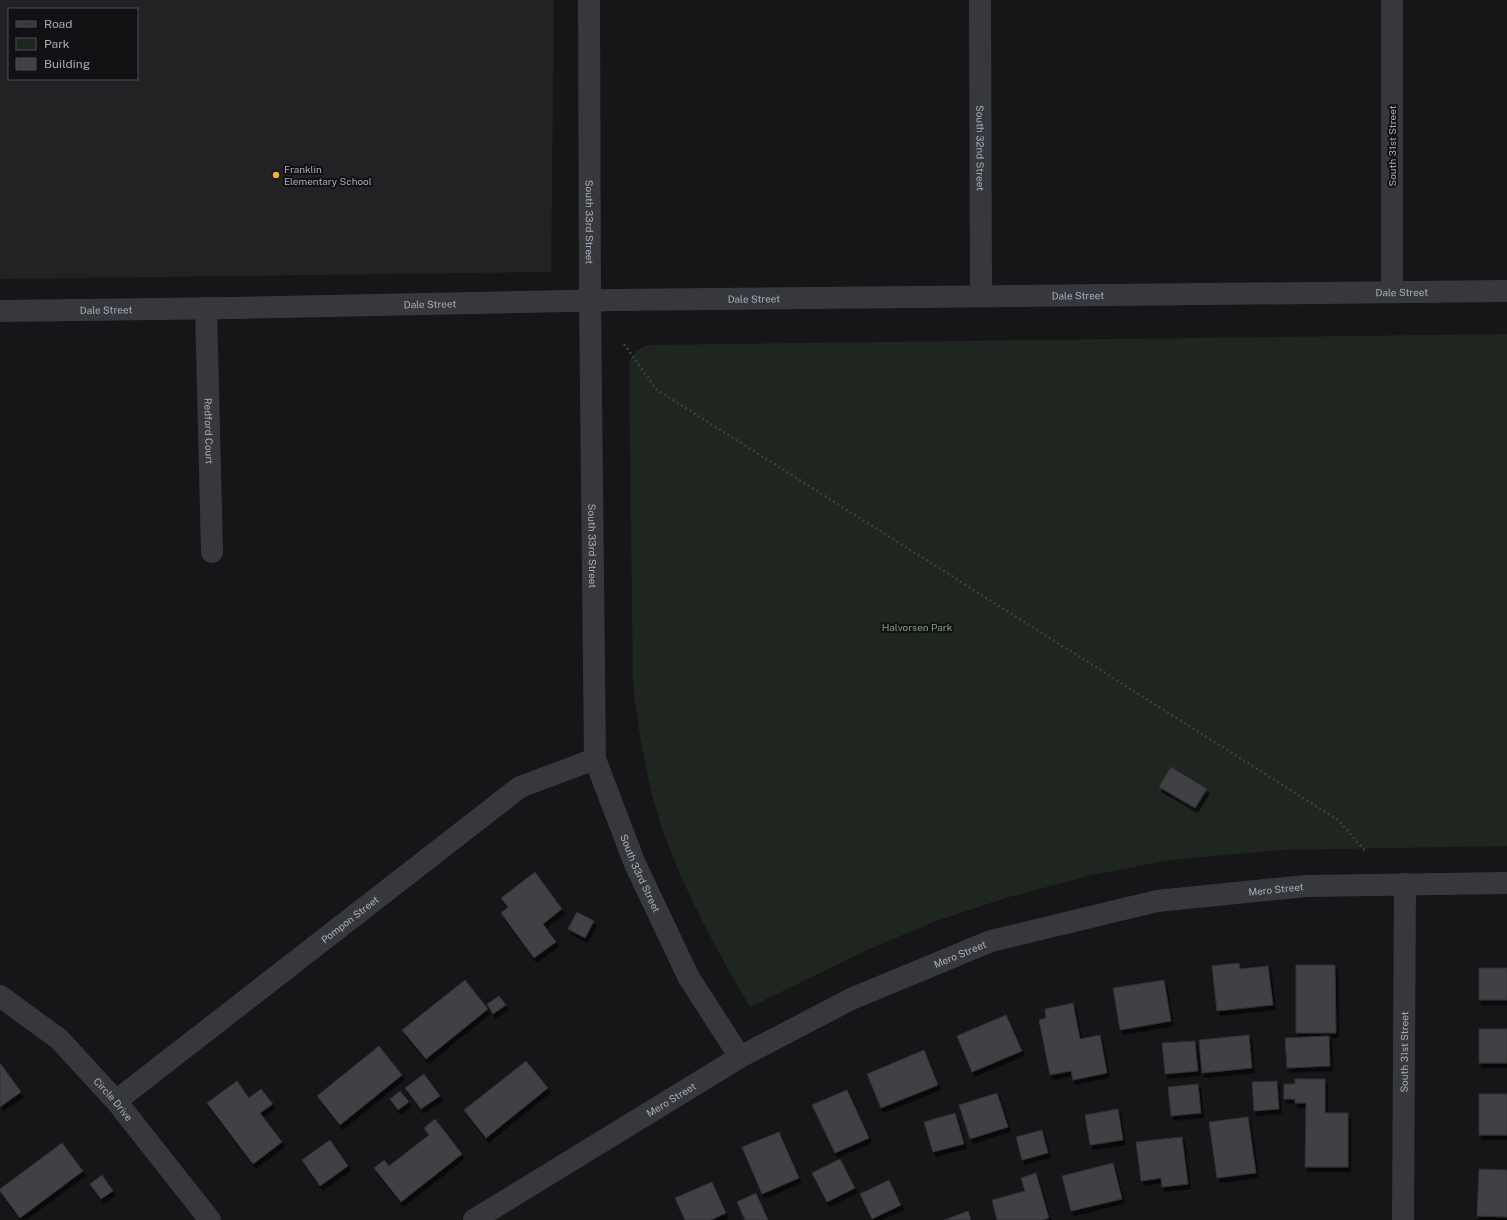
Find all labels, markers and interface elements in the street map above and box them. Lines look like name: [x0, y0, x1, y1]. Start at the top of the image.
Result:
legend: [8, 8, 138, 80]
text: Road: [44, 17, 72, 31]
text: Park: [44, 37, 70, 51]
text: Building: [44, 57, 90, 71]
street label: South 32nd Street: [974, 105, 987, 191]
street label: South 31st Street: [1386, 105, 1398, 187]
place label: Franklin Elementary School: [284, 163, 372, 187]
marker: Franklin Elementary School: [271, 170, 281, 180]
street label: South 33rd Street: [584, 180, 596, 264]
street label: Dale Street: [1376, 286, 1428, 298]
street label: Dale Street: [1052, 289, 1104, 302]
street label: Dale Street: [728, 292, 780, 305]
street label: Dale Street: [404, 297, 456, 310]
street label: Dale Street: [80, 303, 132, 316]
street label: Redford Court: [202, 398, 216, 464]
street label: South 33rd Street: [586, 504, 599, 588]
park label: Halvorsen Park: [882, 621, 953, 633]
street label: South 33rd Street: [618, 832, 663, 914]
street label: Mero Street: [1248, 880, 1304, 898]
street label: Pompon Street: [319, 893, 381, 945]
street label: Mero Street: [932, 938, 988, 970]
street label: South 31st Street: [1398, 1011, 1410, 1093]
street label: Circle Drive: [91, 1075, 135, 1123]
street label: Mero Street: [644, 1080, 698, 1119]

